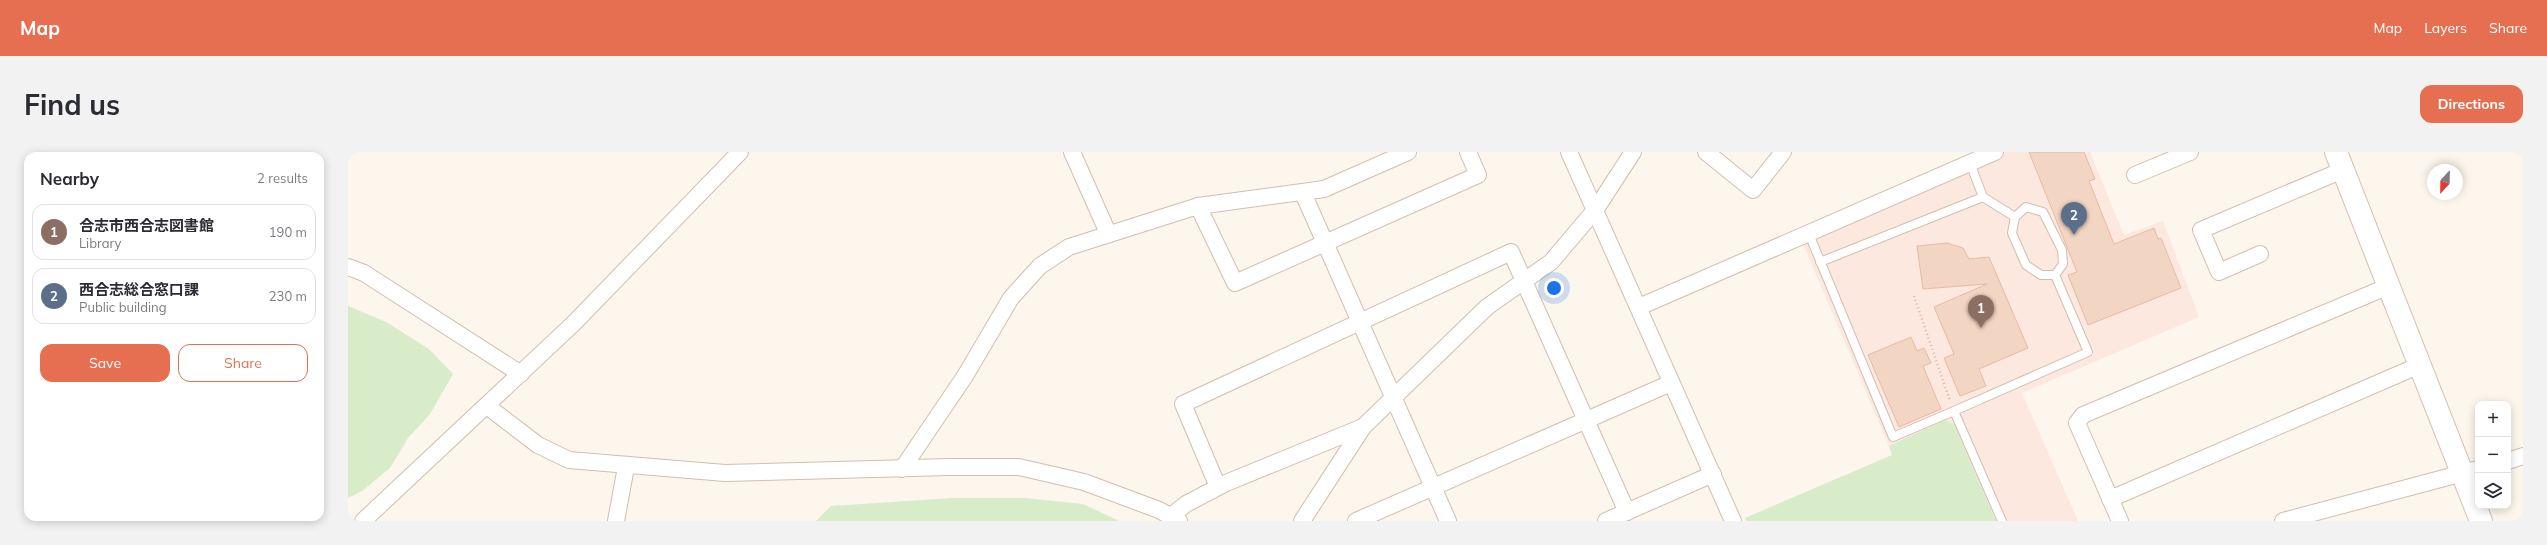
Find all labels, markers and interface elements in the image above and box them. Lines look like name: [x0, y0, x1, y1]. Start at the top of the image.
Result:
text: Map: [20, 16, 60, 40]
text: Map: [2373, 19, 2402, 37]
text: Layers: [2424, 19, 2467, 37]
text: Share: [2489, 19, 2527, 37]
button: Directions: [2420, 85, 2523, 123]
text: Find us: [24, 87, 120, 122]
north arrow: [2427, 164, 2463, 200]
text: Nearby: [40, 168, 99, 189]
text: 2 results: [257, 170, 308, 186]
pin: 2: [2061, 202, 2087, 235]
text: 合志市西合志図書館: [79, 216, 214, 235]
text: 1: [50, 224, 58, 240]
text: 190 m: [269, 224, 307, 240]
text: Library: [79, 235, 121, 251]
your location: [1544, 278, 1564, 298]
text: 西合志総合窓口課: [79, 280, 199, 299]
text: 2: [50, 288, 58, 304]
text: 230 m: [269, 288, 307, 304]
pin: 1: [1968, 295, 1994, 328]
text: Public building: [79, 299, 167, 315]
button: Save: [40, 344, 170, 382]
button: Share: [178, 344, 308, 382]
map controls: [2475, 401, 2511, 509]
button: +: [2475, 401, 2511, 437]
button: −: [2475, 437, 2511, 473]
button: layers: [2475, 473, 2511, 509]

